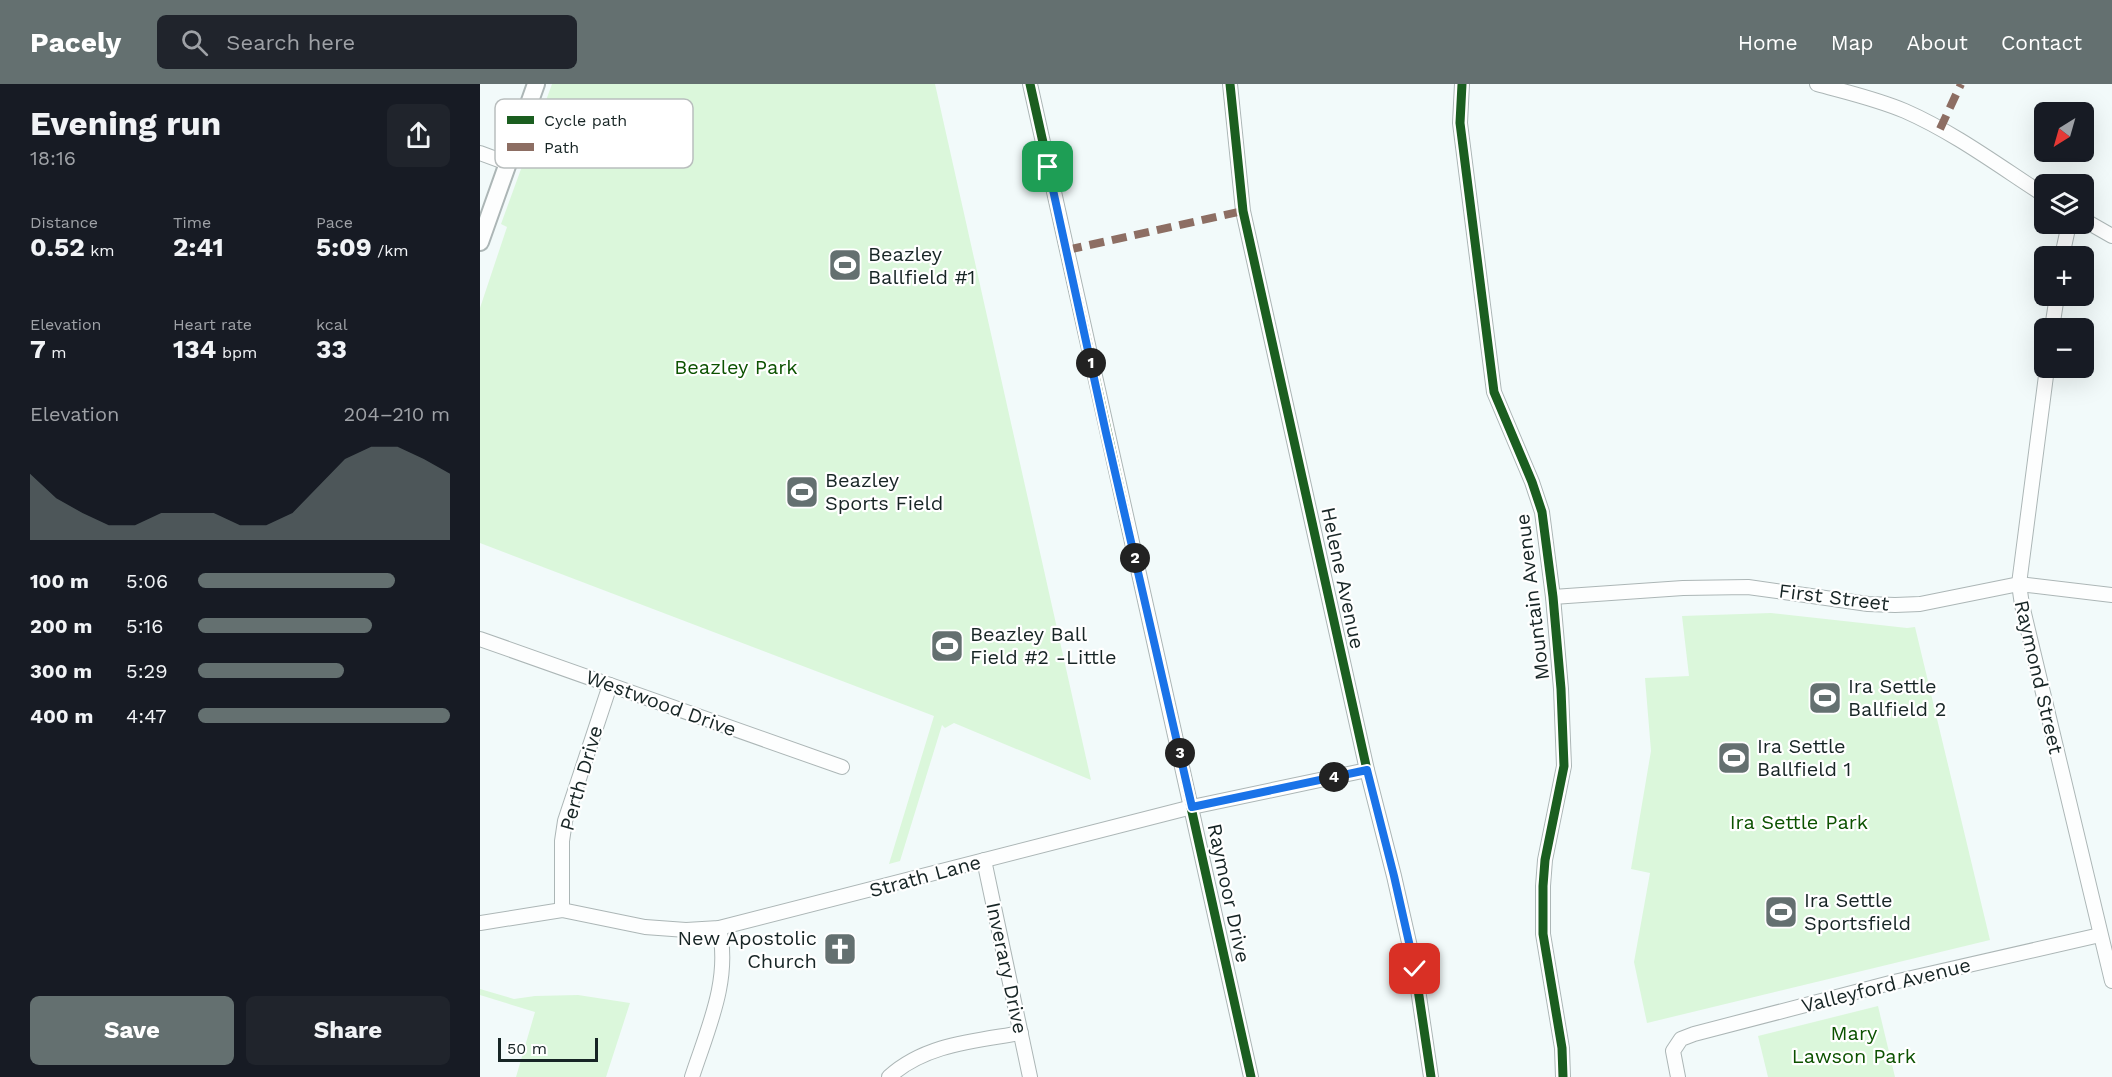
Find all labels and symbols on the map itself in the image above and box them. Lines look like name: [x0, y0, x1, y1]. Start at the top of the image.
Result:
legend: [495, 99, 693, 168]
north arrow: [2034, 102, 2094, 162]
text: Cycle path: [544, 111, 627, 130]
text: Path: [544, 138, 579, 157]
pin: [1022, 141, 1073, 192]
place label: Beazley Ballfield #1: [868, 242, 975, 289]
sports icon: Beazley Ballfield #1: [827, 247, 863, 283]
pin: 1: [1076, 348, 1106, 378]
park label: Beazley Park: [674, 355, 798, 379]
place label: Beazley Sports Field: [825, 468, 943, 515]
sports icon: Beazley Sports Field: [784, 474, 820, 510]
street label: Helene Avenue: [1316, 505, 1370, 651]
street label: Mountain Avenue: [1510, 512, 1554, 682]
pin: 2: [1120, 543, 1150, 573]
street label: First Street: [1777, 578, 1891, 616]
street label: Raymond Street: [2010, 598, 2069, 757]
place label: Beazley Ball Field #2 -Little: [970, 622, 1116, 669]
sports icon: Beazley Ball Field #2 -Little: [929, 628, 965, 664]
street label: Westwood Drive: [582, 665, 740, 741]
place label: Ira Settle Ballfield 2: [1848, 674, 1946, 721]
sports icon: Ira Settle Ballfield 2: [1807, 680, 1843, 716]
street label: Perth Drive: [555, 723, 607, 833]
place label: Ira Settle Ballfield 1: [1757, 734, 1851, 781]
pin: 3: [1165, 738, 1195, 768]
sports icon: Ira Settle Ballfield 1: [1716, 740, 1752, 776]
pin: 4: [1319, 762, 1349, 792]
park label: Ira Settle Park: [1730, 810, 1868, 834]
street label: Raymoor Drive: [1203, 821, 1255, 965]
street label: Strath Lane: [866, 850, 984, 902]
place label: Ira Settle Sportsfield: [1804, 888, 1911, 935]
sports icon: Ira Settle Sportsfield: [1763, 894, 1799, 930]
street label: Inverary Drive: [981, 900, 1033, 1036]
place label: New Apostolic Church: [678, 926, 817, 973]
church icon: New Apostolic Church: [822, 931, 858, 967]
pin: [1389, 943, 1440, 994]
street label: Valleyford Avenue: [1799, 952, 1973, 1018]
park label: Mary Lawson Park: [1792, 1021, 1916, 1068]
scale bar: [498, 1035, 598, 1062]

